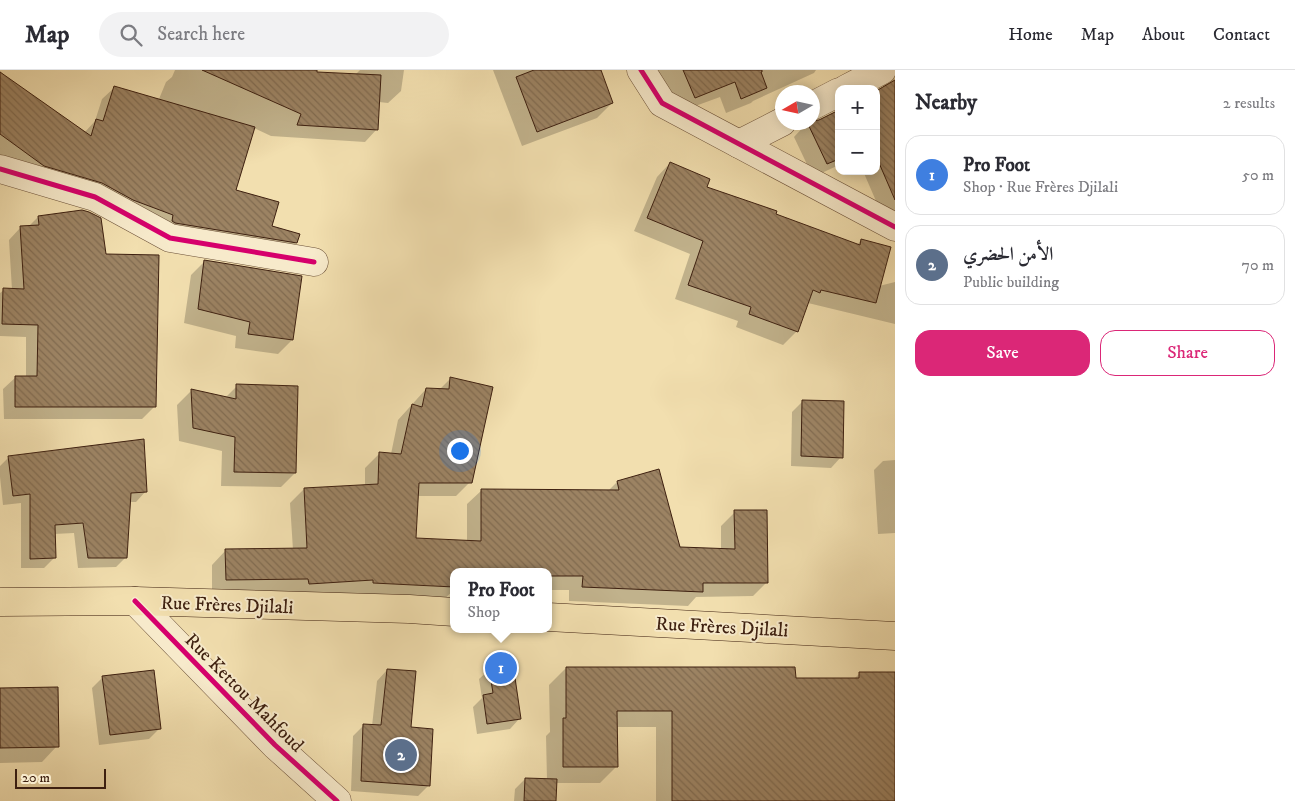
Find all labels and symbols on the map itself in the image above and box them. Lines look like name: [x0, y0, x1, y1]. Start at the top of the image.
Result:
north arrow: [775, 85, 820, 130]
your location: [447, 438, 473, 464]
street label: Rue Frères Djilali: [160, 592, 294, 619]
street label: Rue Frères Djilali: [655, 613, 789, 642]
street label: Rue Kettou Mahfoud: [180, 629, 309, 758]
pin: 1: [485, 649, 517, 687]
pin: 2: [385, 736, 417, 774]
scale bar: [15, 766, 106, 789]

